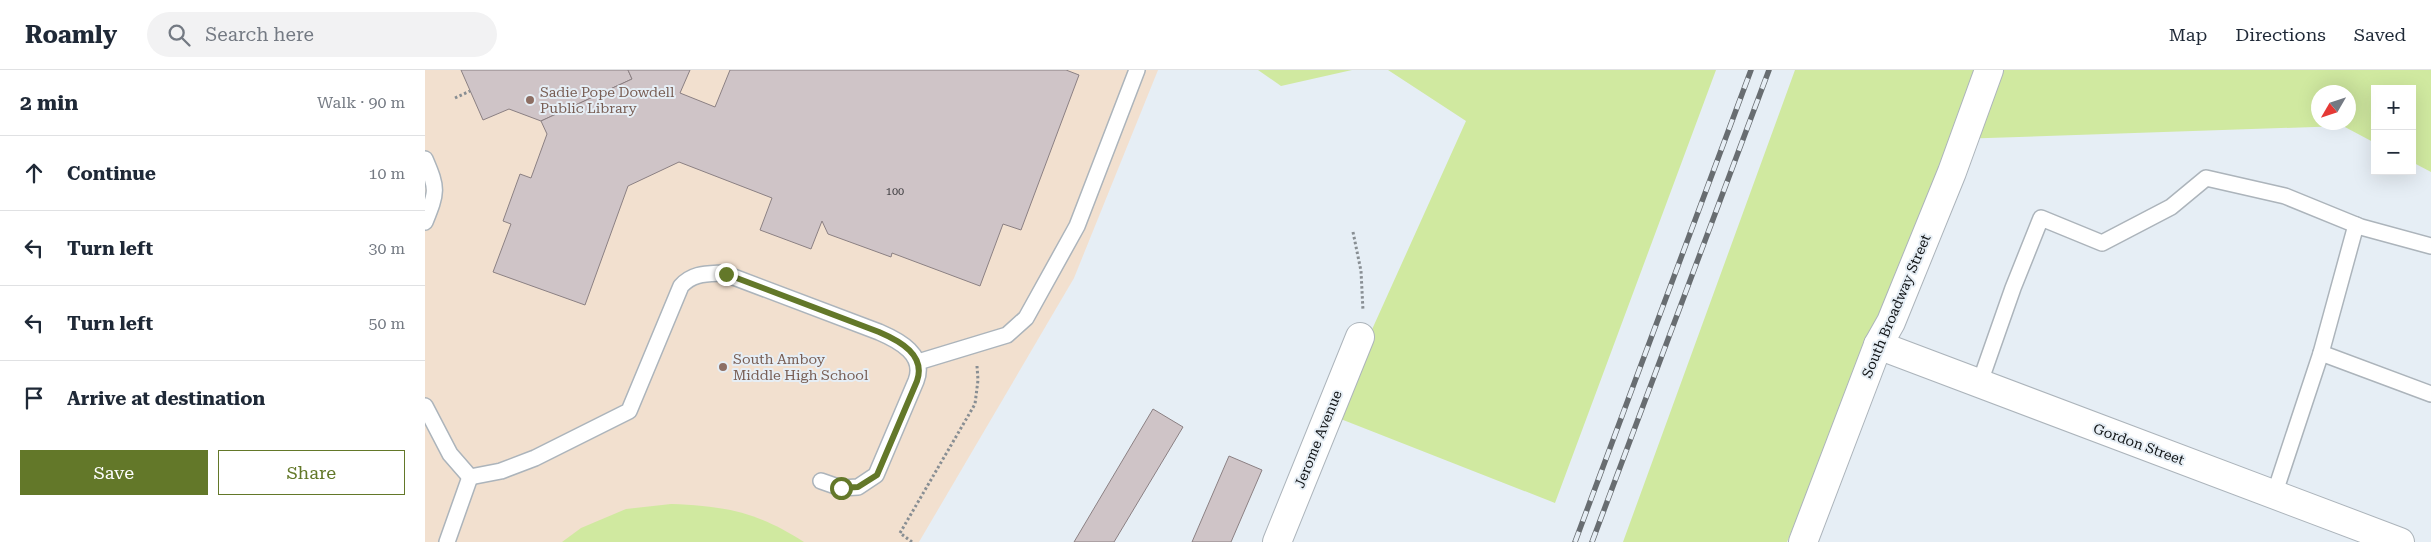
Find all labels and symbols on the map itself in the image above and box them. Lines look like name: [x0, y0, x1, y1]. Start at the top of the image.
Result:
place label: Sadie Pope Dowdell Public Library: [540, 84, 675, 116]
north arrow: [2311, 85, 2356, 130]
marker: Sadie Pope Dowdell Public Library: [524, 94, 536, 106]
house number: 100: [886, 185, 904, 198]
street label: South Broadway Street: [1858, 232, 1934, 380]
route end: [715, 263, 738, 286]
place label: South Amboy Middle High School: [733, 351, 869, 383]
marker: South Amboy Middle High School: [717, 361, 729, 373]
street label: Jerome Avenue: [1291, 388, 1345, 490]
street label: Gordon Street: [2091, 420, 2187, 468]
route start: [830, 477, 853, 500]

